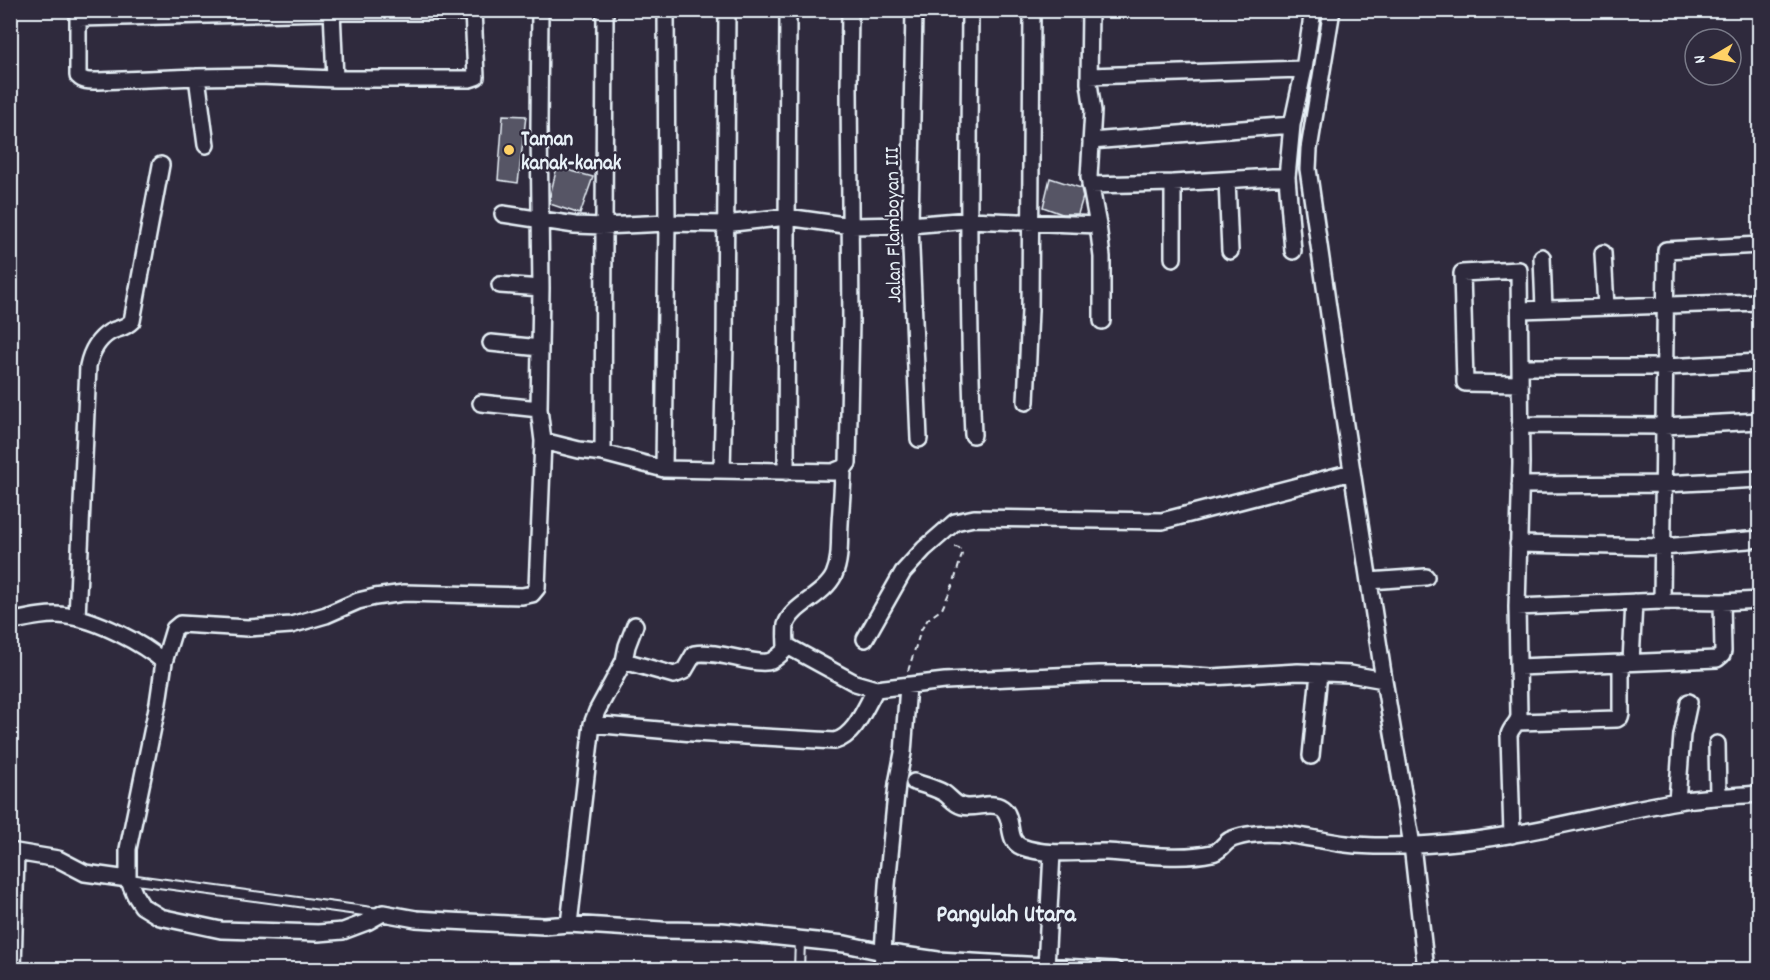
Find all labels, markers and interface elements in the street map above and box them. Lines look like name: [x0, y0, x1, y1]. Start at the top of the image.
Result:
north arrow: [1683, 27, 1743, 87]
text: N: [1689, 53, 1713, 65]
place label: Taman kanak-kanak: [521, 126, 622, 180]
marker: Taman kanak-kanak: [502, 143, 516, 157]
street label: Jalan Flamboyan III: [879, 146, 911, 303]
district label: Pangulah Utara: [936, 899, 1076, 933]

